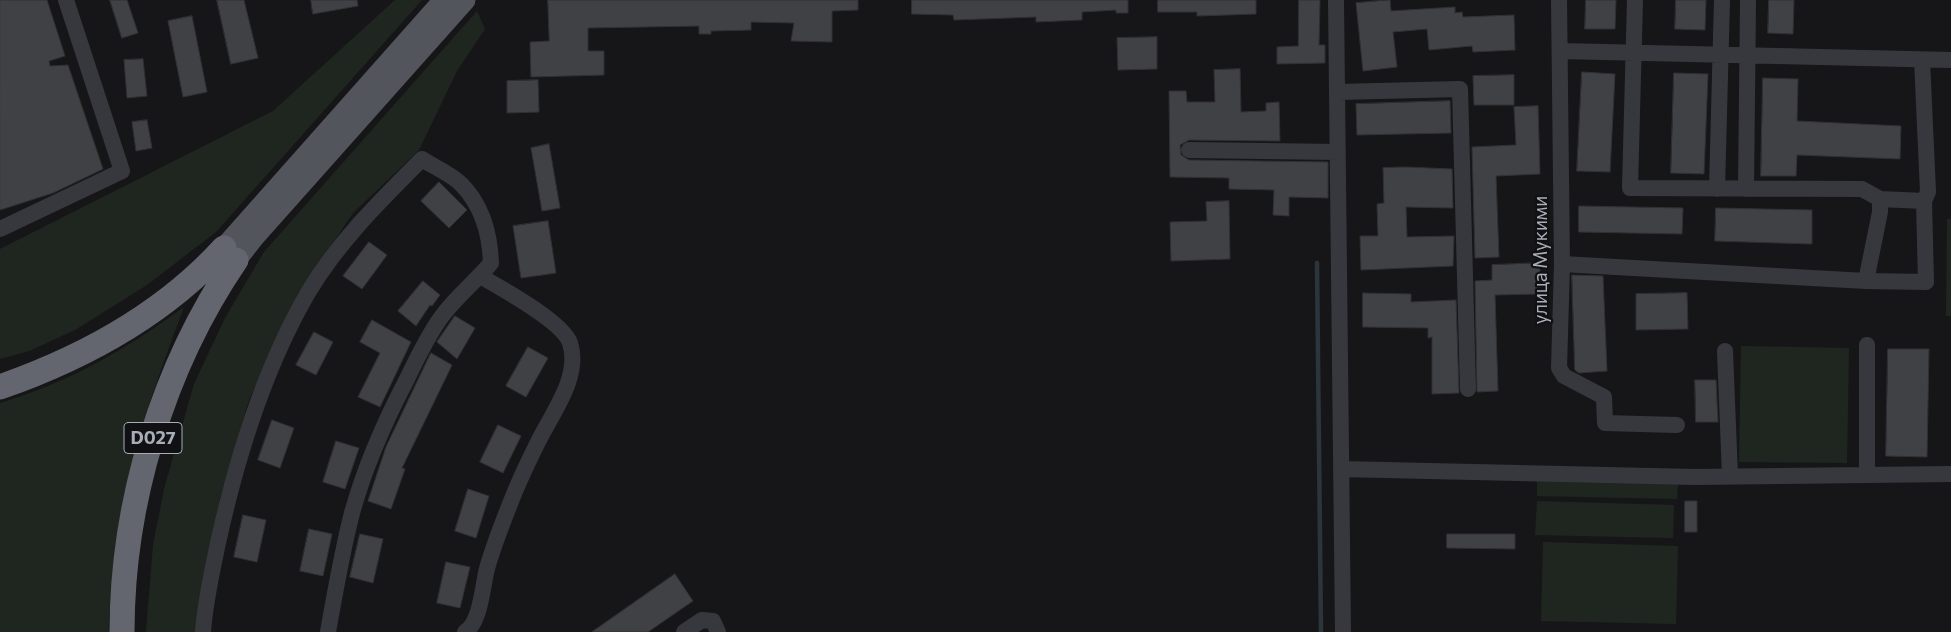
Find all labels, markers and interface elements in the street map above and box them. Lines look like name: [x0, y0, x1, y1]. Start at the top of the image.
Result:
street label: улица Мукими: [1530, 196, 1552, 324]
road number: D027: [124, 422, 182, 453]

